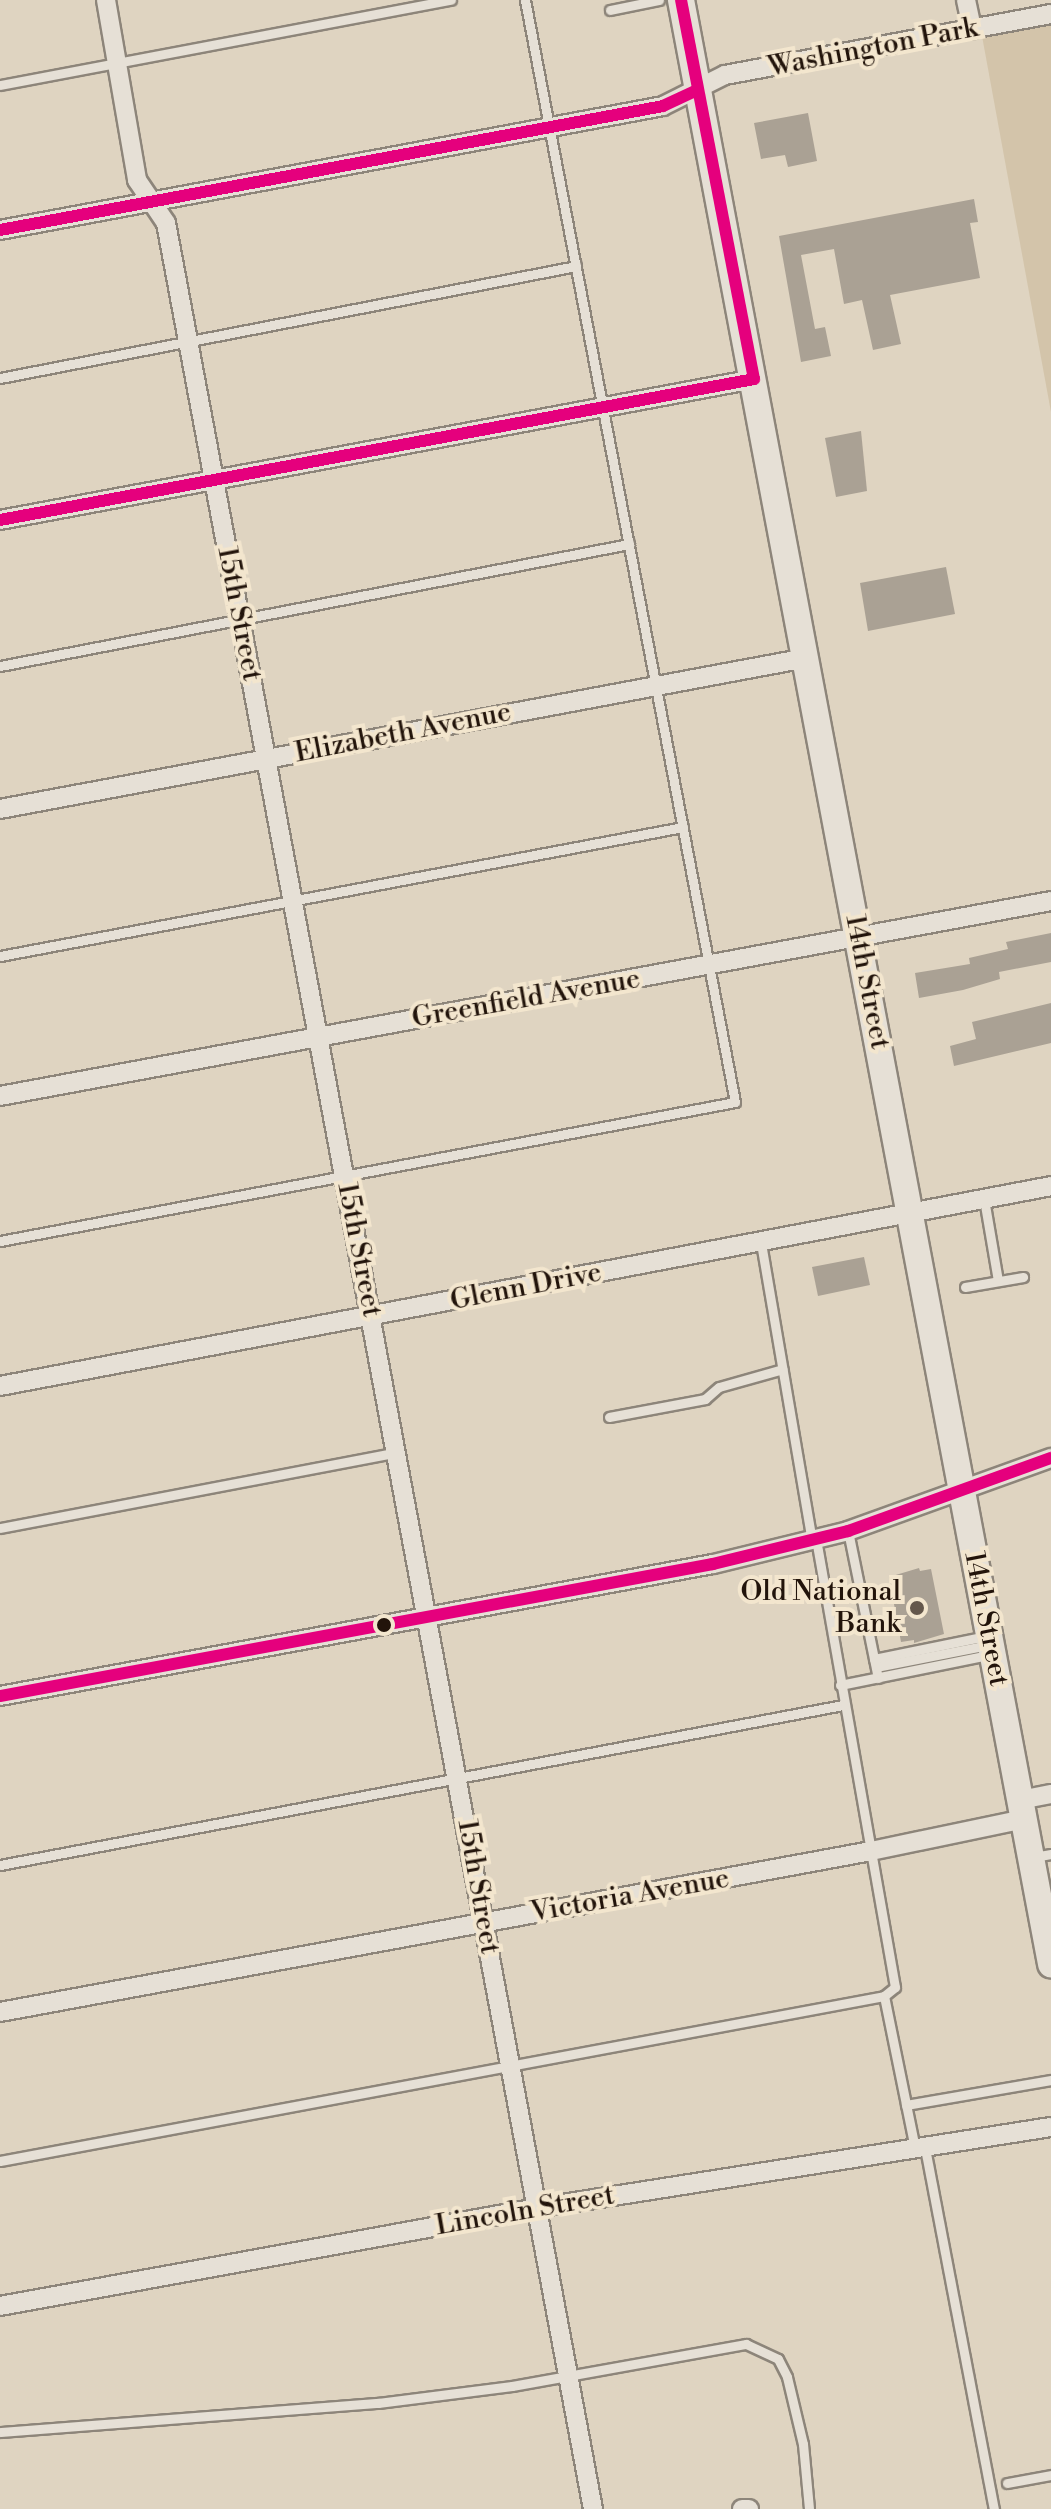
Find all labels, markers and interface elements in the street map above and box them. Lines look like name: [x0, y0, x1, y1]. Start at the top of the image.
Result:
street label: Washington Park: [765, 11, 981, 85]
street label: 15th Street: [210, 544, 268, 684]
street label: Elizabeth Avenue: [292, 696, 514, 770]
street label: 14th Street: [837, 912, 897, 1052]
street label: Greenfield Avenue: [409, 962, 643, 1036]
street label: 15th Street: [330, 1180, 388, 1320]
street label: Glenn Drive: [447, 1256, 605, 1318]
street label: 14th Street: [956, 1549, 1016, 1689]
place label: Old National Bank: [741, 1575, 901, 1641]
marker: Old National Bank: [908, 1599, 926, 1617]
unlabelled marker: [376, 1617, 392, 1633]
street label: 15th Street: [450, 1817, 506, 1957]
street label: Victoria Avenue: [528, 1862, 732, 1930]
street label: Lincoln Street: [433, 2179, 617, 2243]

